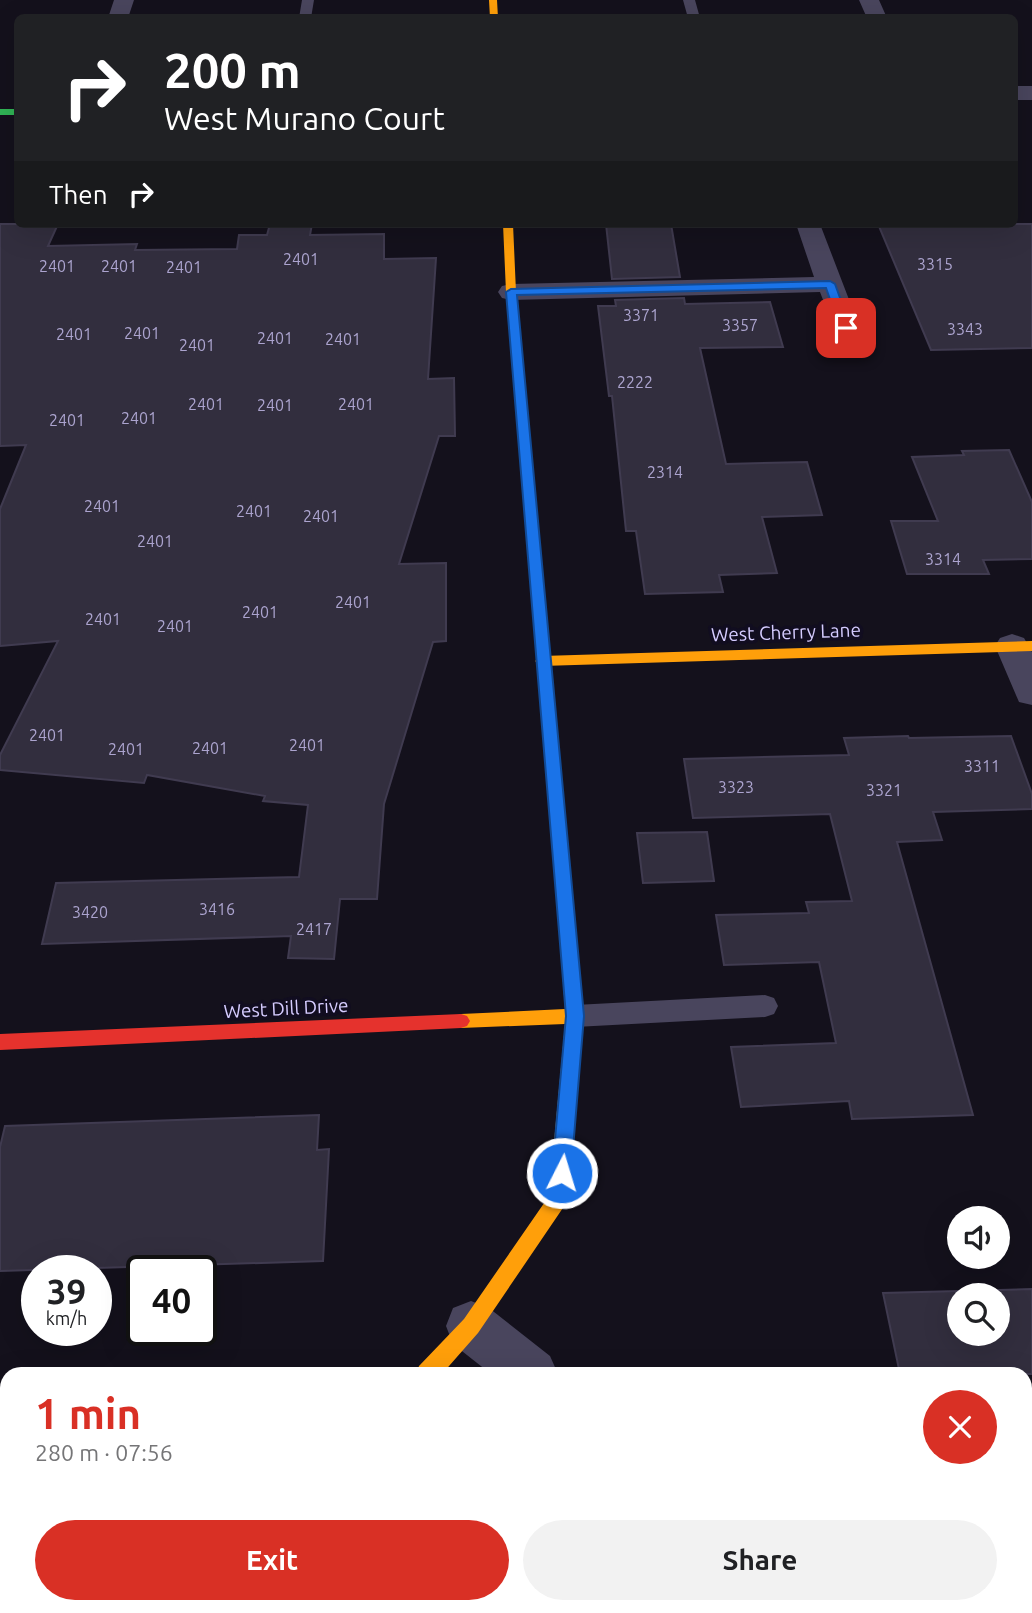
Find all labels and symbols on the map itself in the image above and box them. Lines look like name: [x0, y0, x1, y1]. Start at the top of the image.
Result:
house number: 2401: [283, 250, 319, 268]
house number: 3315: [917, 255, 953, 273]
house number: 2401: [39, 257, 75, 275]
house number: 2401: [101, 257, 137, 275]
house number: 2401: [166, 258, 202, 276]
pin: [816, 298, 876, 358]
house number: 3371: [623, 306, 659, 324]
house number: 3357: [722, 316, 758, 334]
house number: 3343: [947, 320, 983, 338]
house number: 2401: [124, 324, 160, 342]
house number: 2401: [56, 325, 92, 343]
house number: 2401: [257, 329, 293, 347]
house number: 2401: [325, 330, 361, 348]
house number: 2401: [179, 336, 215, 354]
house number: 2222: [617, 373, 653, 391]
house number: 2401: [188, 395, 224, 413]
house number: 2401: [338, 395, 374, 413]
house number: 2401: [257, 396, 293, 414]
house number: 2401: [121, 409, 157, 427]
house number: 2401: [49, 411, 85, 429]
house number: 2314: [647, 463, 683, 481]
house number: 2401: [84, 497, 120, 515]
house number: 2401: [236, 502, 272, 520]
house number: 2401: [303, 507, 339, 525]
house number: 2401: [137, 532, 173, 550]
house number: 3314: [925, 550, 961, 568]
house number: 2401: [335, 593, 371, 611]
house number: 2401: [242, 603, 278, 621]
house number: 2401: [85, 610, 121, 628]
house number: 2401: [157, 617, 193, 635]
street label: West Cherry Lane: [711, 618, 861, 646]
house number: 2401: [29, 726, 65, 744]
house number: 2401: [289, 736, 325, 754]
house number: 2401: [192, 739, 228, 757]
house number: 2401: [108, 740, 144, 758]
house number: 3311: [964, 757, 1000, 775]
house number: 3323: [718, 778, 754, 796]
house number: 3321: [866, 781, 902, 799]
house number: 3416: [199, 900, 235, 918]
house number: 3420: [72, 903, 108, 921]
house number: 2417: [296, 920, 332, 938]
street label: West Dill Drive: [223, 994, 349, 1022]
position arrow: [525, 1136, 599, 1210]
speed limit sign: 40: [126, 1255, 217, 1346]

